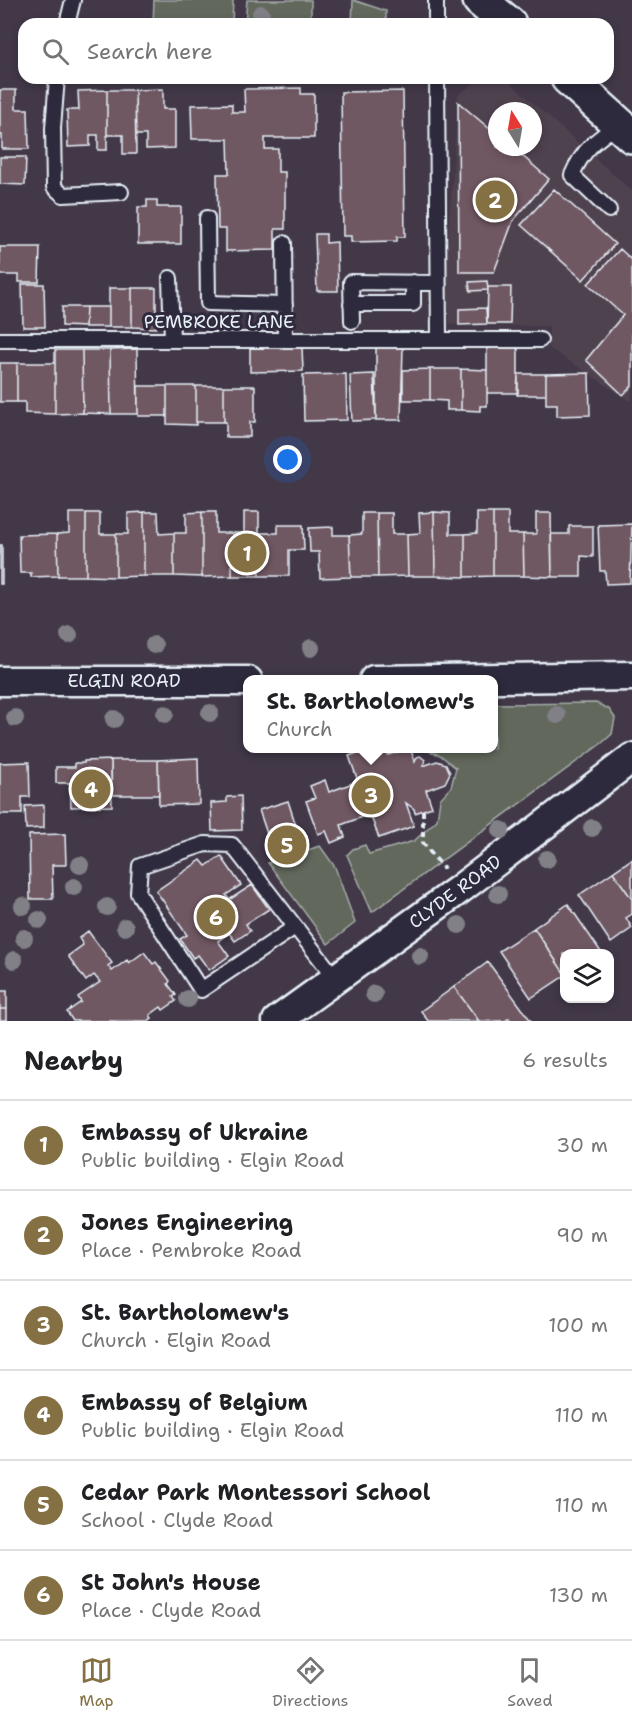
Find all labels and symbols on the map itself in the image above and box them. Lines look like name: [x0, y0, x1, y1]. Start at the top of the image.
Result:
north arrow: [488, 102, 542, 156]
pin: 2: [476, 178, 514, 222]
street label: PEMBROKE LANE: [144, 310, 294, 334]
your location: [273, 445, 302, 474]
pin: 1: [228, 530, 266, 576]
street label: ELGIN ROAD: [67, 669, 181, 693]
pin: 4: [72, 766, 110, 812]
pin: 3: [352, 772, 391, 818]
pin: 5: [268, 822, 306, 868]
street label: CLYDE ROAD: [404, 850, 507, 934]
pin: 6: [196, 894, 236, 940]

